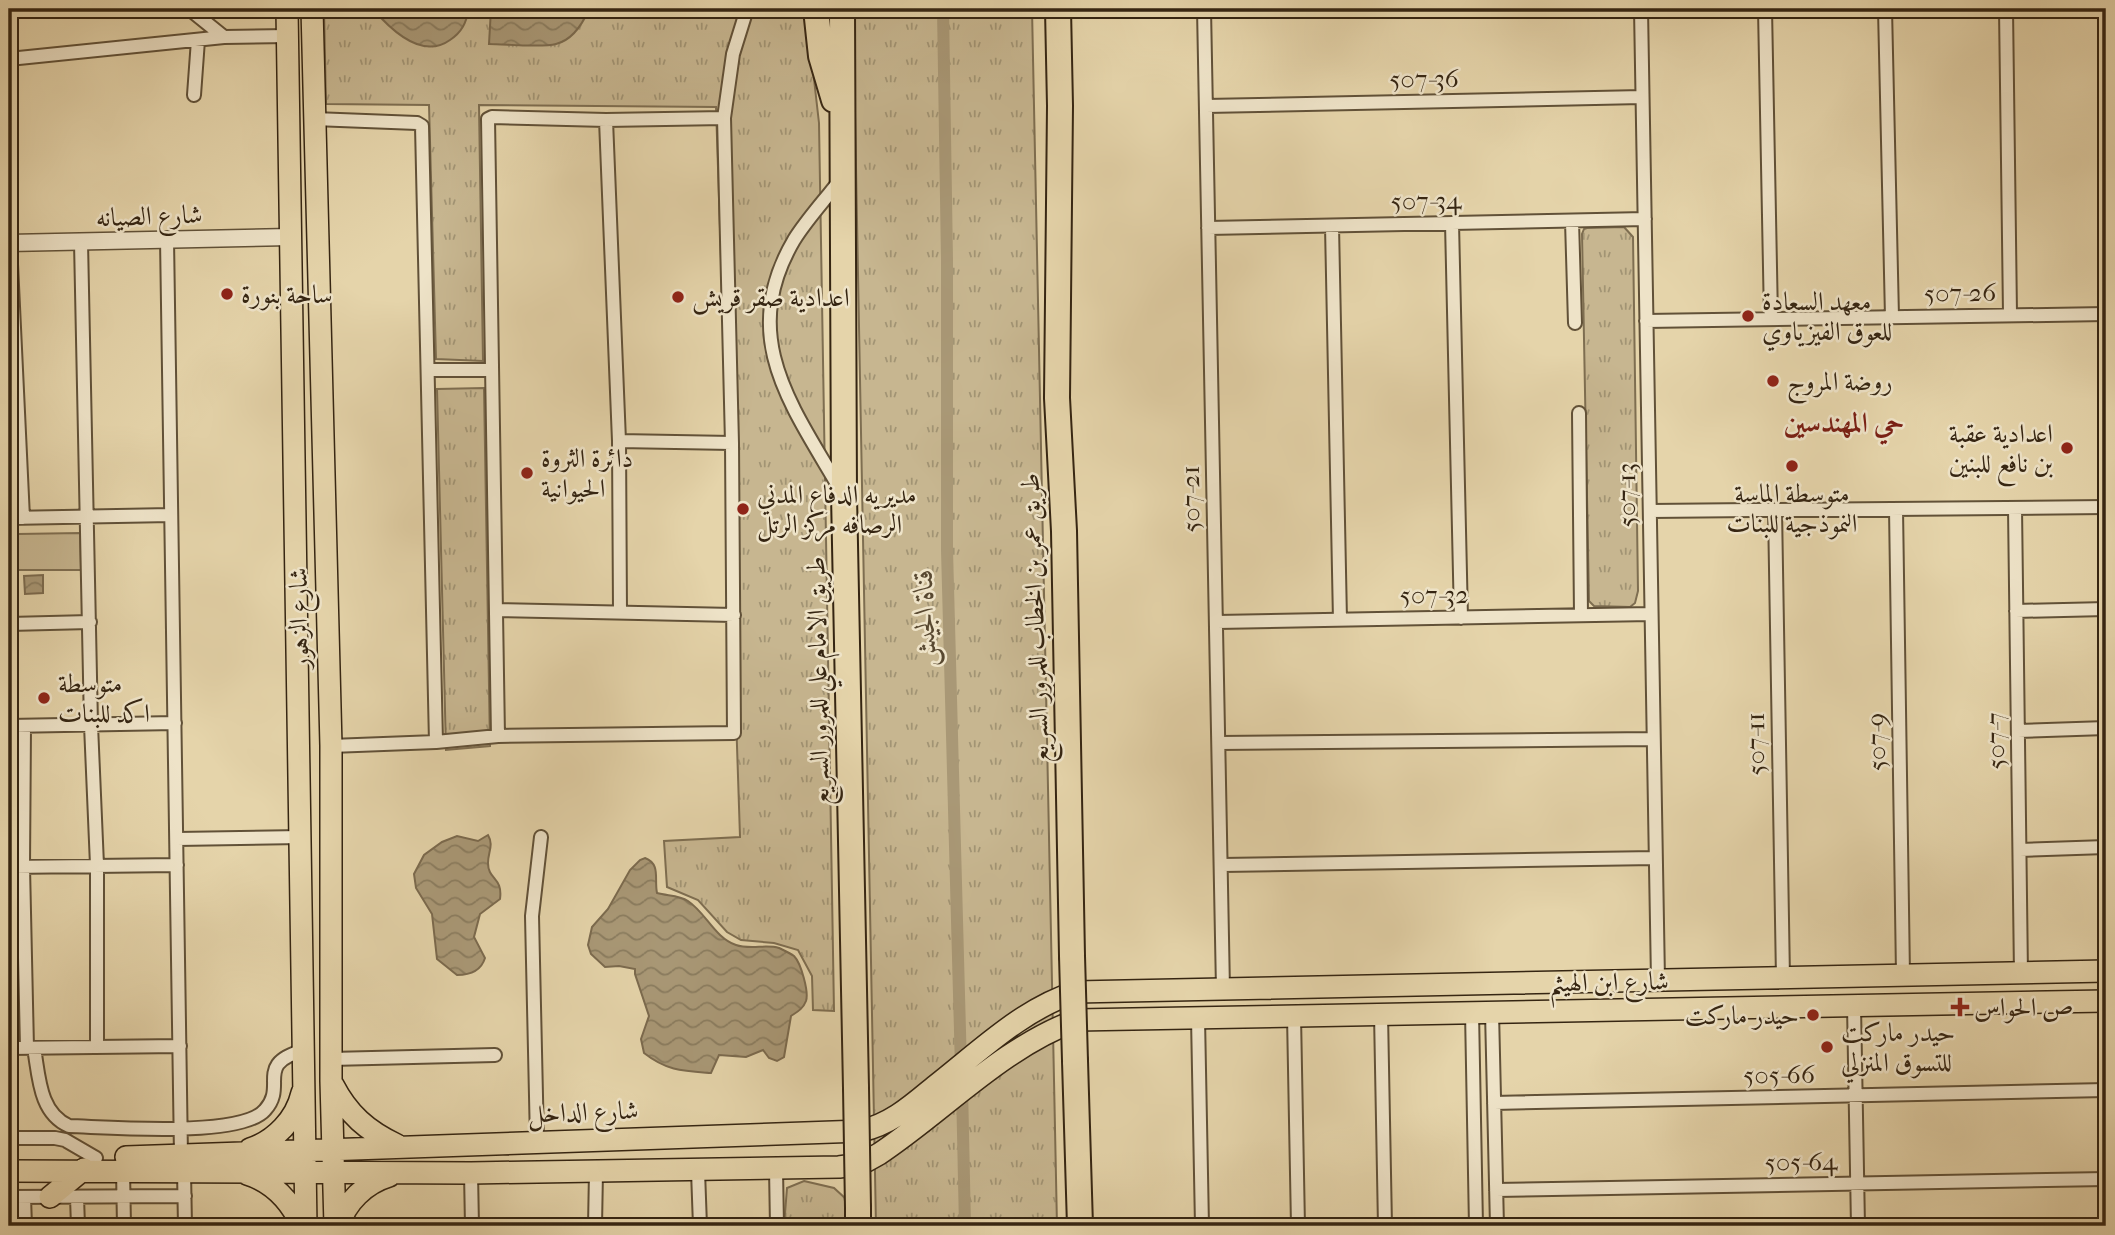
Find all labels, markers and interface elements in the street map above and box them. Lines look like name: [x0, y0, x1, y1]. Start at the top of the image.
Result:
street label: 507-36: [1389, 63, 1460, 95]
street label: 507-34: [1390, 185, 1462, 217]
street label: شارع الصيانه: [95, 199, 203, 239]
street label: 507-26: [1924, 277, 1997, 309]
place label: ساحة بنورة: [241, 279, 333, 311]
place label: اعدادية صقر قريش: [692, 282, 850, 315]
marker: ساحة بنورة: [219, 286, 235, 302]
place label: معهد السعادة للعوق الفيزياوي: [1762, 286, 1892, 352]
marker: اعدادية صقر قريش: [670, 289, 686, 305]
marker: معهد السعادة للعوق الفيزياوي: [1740, 308, 1756, 324]
place label: روضة المروج: [1787, 366, 1893, 405]
marker: روضة المروج: [1765, 373, 1781, 389]
district label: حي المهندسين: [1784, 406, 1904, 445]
place label: اعدادية عقبة بن نافع للبنين: [1949, 418, 2053, 487]
marker: اعدادية عقبة بن نافع للبنين: [2059, 440, 2075, 456]
place label: دائرة الثروة الحيوانية: [541, 443, 633, 505]
marker: متوسطة الماسة النموذجية للبنات: [1784, 458, 1800, 474]
street label: 507-13: [1611, 462, 1643, 528]
marker: دائرة الثروة الحيوانية: [519, 465, 535, 481]
street label: 507-21: [1175, 465, 1207, 533]
street label: طريق عمر بن الخطاب للمرور السريع: [1014, 472, 1064, 764]
place label: متوسطة الماسة النموذجية للبنات: [1727, 478, 1857, 540]
place label: مديريه الدفاع المدني الرصافه مركز الرتل: [757, 479, 917, 542]
marker: مديريه الدفاع المدني الرصافه مركز الرتل: [735, 501, 751, 517]
street label: طريق الامام علي للمرور السريع: [800, 556, 845, 806]
street label: شارع الزهور: [283, 567, 321, 672]
water label: قناة الجيش: [906, 568, 945, 668]
street label: 507-32: [1399, 579, 1469, 611]
place label: متوسطة اكد للبنات: [58, 668, 150, 729]
marker: متوسطة اكد للبنات: [36, 690, 52, 706]
street label: 507-11: [1740, 712, 1772, 776]
street label: 507-7: [1980, 712, 2012, 770]
street label: 507-9: [1861, 713, 1893, 771]
street label: شارع ابن الهيثم: [1549, 965, 1669, 1009]
place label: ص الحواس: [1974, 992, 2074, 1024]
marker: ص الحواس: [1952, 999, 1968, 1015]
place label: حيدر ماركت: [1685, 1000, 1799, 1031]
marker: حيدر ماركت: [1805, 1007, 1821, 1023]
place label: حيدر ماركت للتسوق المنزلي: [1841, 1017, 1955, 1084]
marker: حيدر ماركت للتسوق المنزلي: [1819, 1039, 1835, 1055]
street label: 505-66: [1743, 1059, 1816, 1091]
street label: شارع الداخل: [527, 1095, 639, 1135]
street label: 505-64: [1764, 1146, 1838, 1178]

